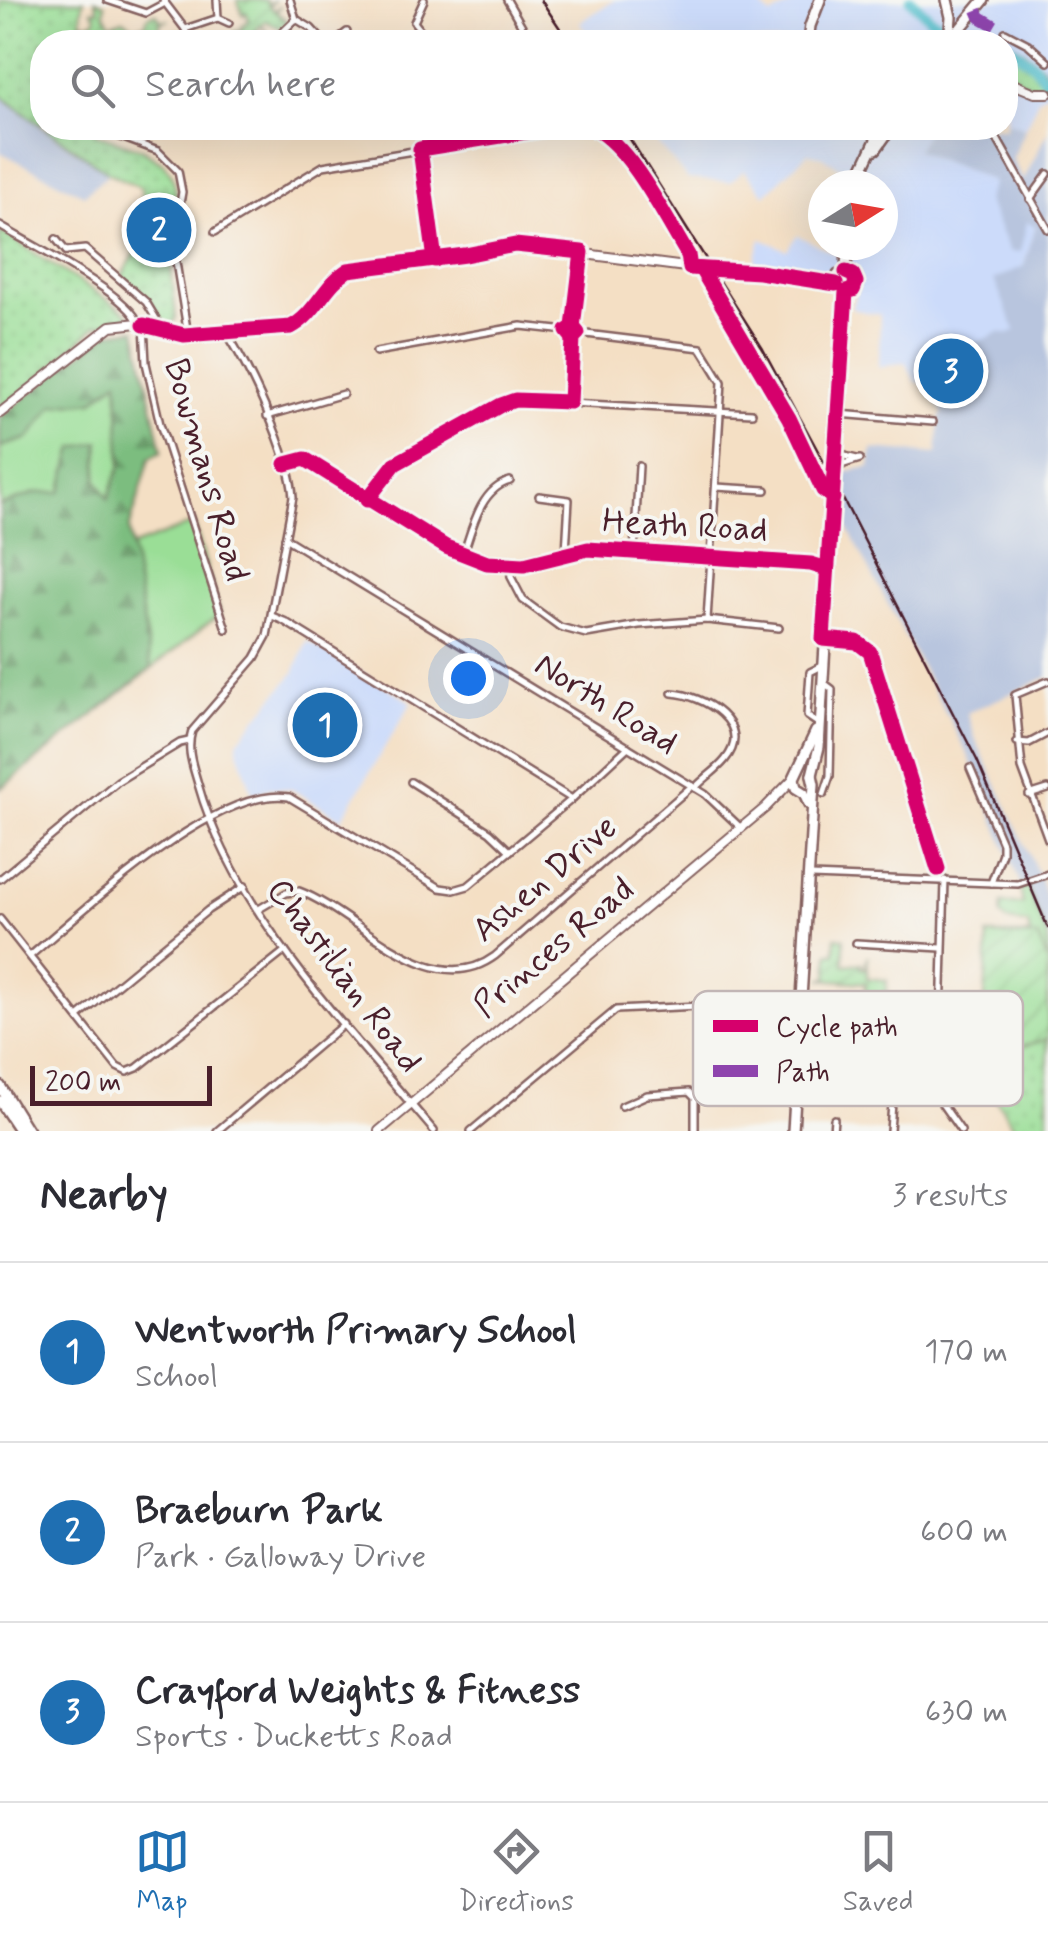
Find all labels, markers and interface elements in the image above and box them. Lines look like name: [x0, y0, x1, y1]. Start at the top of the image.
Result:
search box: [30, 30, 1018, 140]
icon: search: [65, 58, 120, 113]
text: Search here: [145, 61, 336, 110]
north arrow: [808, 170, 898, 260]
pin: 2: [126, 192, 192, 268]
pin: 3: [918, 334, 984, 408]
street label: Bowmans Road: [152, 353, 260, 587]
street label: Heath Road: [601, 499, 769, 553]
street label: North Road: [526, 642, 686, 766]
your location: [443, 653, 494, 704]
pin: 1: [292, 688, 358, 762]
street label: Ashen Drive: [463, 805, 627, 953]
street label: Princes Road: [464, 867, 644, 1029]
street label: Chastilian Road: [256, 869, 432, 1083]
legend: [693, 991, 1023, 1106]
text: Cycle path: [776, 1010, 898, 1047]
text: Path: [776, 1055, 830, 1092]
scale bar: [30, 1061, 212, 1106]
text: 200 m: [45, 1065, 121, 1102]
text: Nearby: [40, 1169, 168, 1224]
text: 3 results: [892, 1175, 1008, 1217]
text: Wentworth Primary School: [135, 1307, 577, 1356]
text: 1: [65, 1331, 80, 1373]
text: 170 m: [924, 1331, 1008, 1373]
text: School: [135, 1356, 218, 1398]
text: Braeburn Park: [135, 1487, 383, 1536]
text: 2: [65, 1511, 80, 1553]
text: 600 m: [920, 1511, 1008, 1553]
text: Park · Galloway Drive: [135, 1536, 426, 1578]
text: Crayford Weights & Fitness: [135, 1667, 580, 1716]
text: 3: [65, 1691, 80, 1733]
text: 630 m: [925, 1691, 1008, 1733]
text: Sports · Ducketts Road: [135, 1716, 453, 1758]
tab: Map: [135, 1824, 190, 1921]
tab: Directions: [459, 1824, 574, 1921]
tab: Saved: [843, 1824, 913, 1921]

